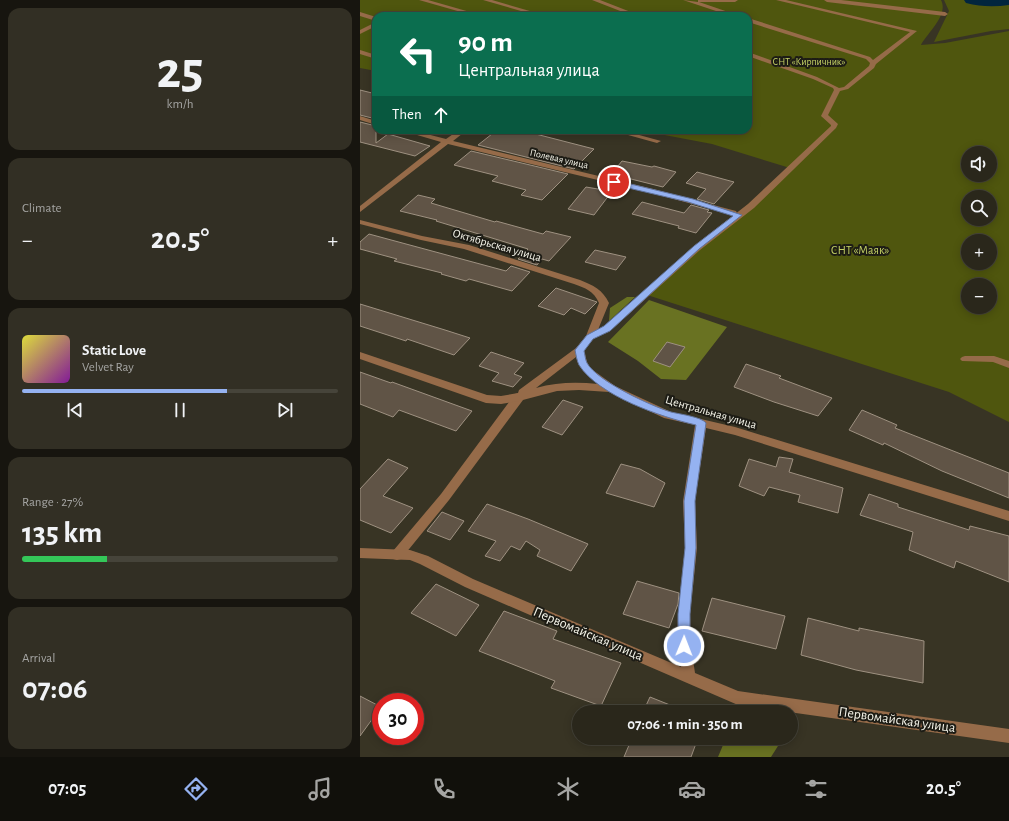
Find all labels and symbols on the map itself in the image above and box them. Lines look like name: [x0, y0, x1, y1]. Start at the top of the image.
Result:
park label: СНТ «Кирпичник»: [773, 57, 845, 67]
street label: Полевая улица: [529, 147, 590, 171]
pin: [597, 165, 631, 199]
street label: Октябрьская улица: [451, 227, 543, 265]
park label: СНТ «Маяк»: [831, 244, 889, 256]
street label: Центральная улица: [664, 393, 759, 432]
street label: Первомайская улица: [531, 605, 646, 664]
position arrow: [663, 625, 705, 667]
speed limit sign: 30: [372, 693, 424, 745]
street label: Первомайская улица: [838, 705, 957, 735]

